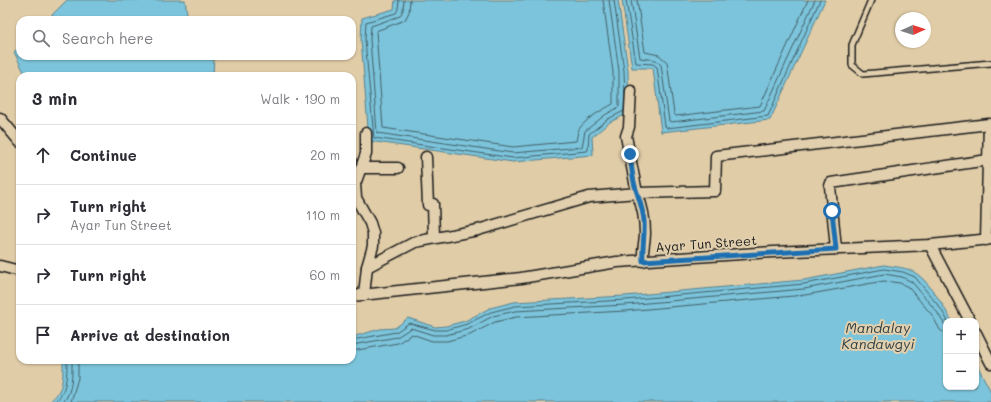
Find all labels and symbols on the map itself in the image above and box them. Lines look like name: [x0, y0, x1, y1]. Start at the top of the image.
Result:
north arrow: [895, 12, 931, 48]
route end: [621, 145, 639, 163]
route start: [823, 202, 841, 220]
street label: Ayar Tun Street: [655, 231, 758, 255]
water label: Mandalay Kandawgyi: [841, 318, 915, 353]

